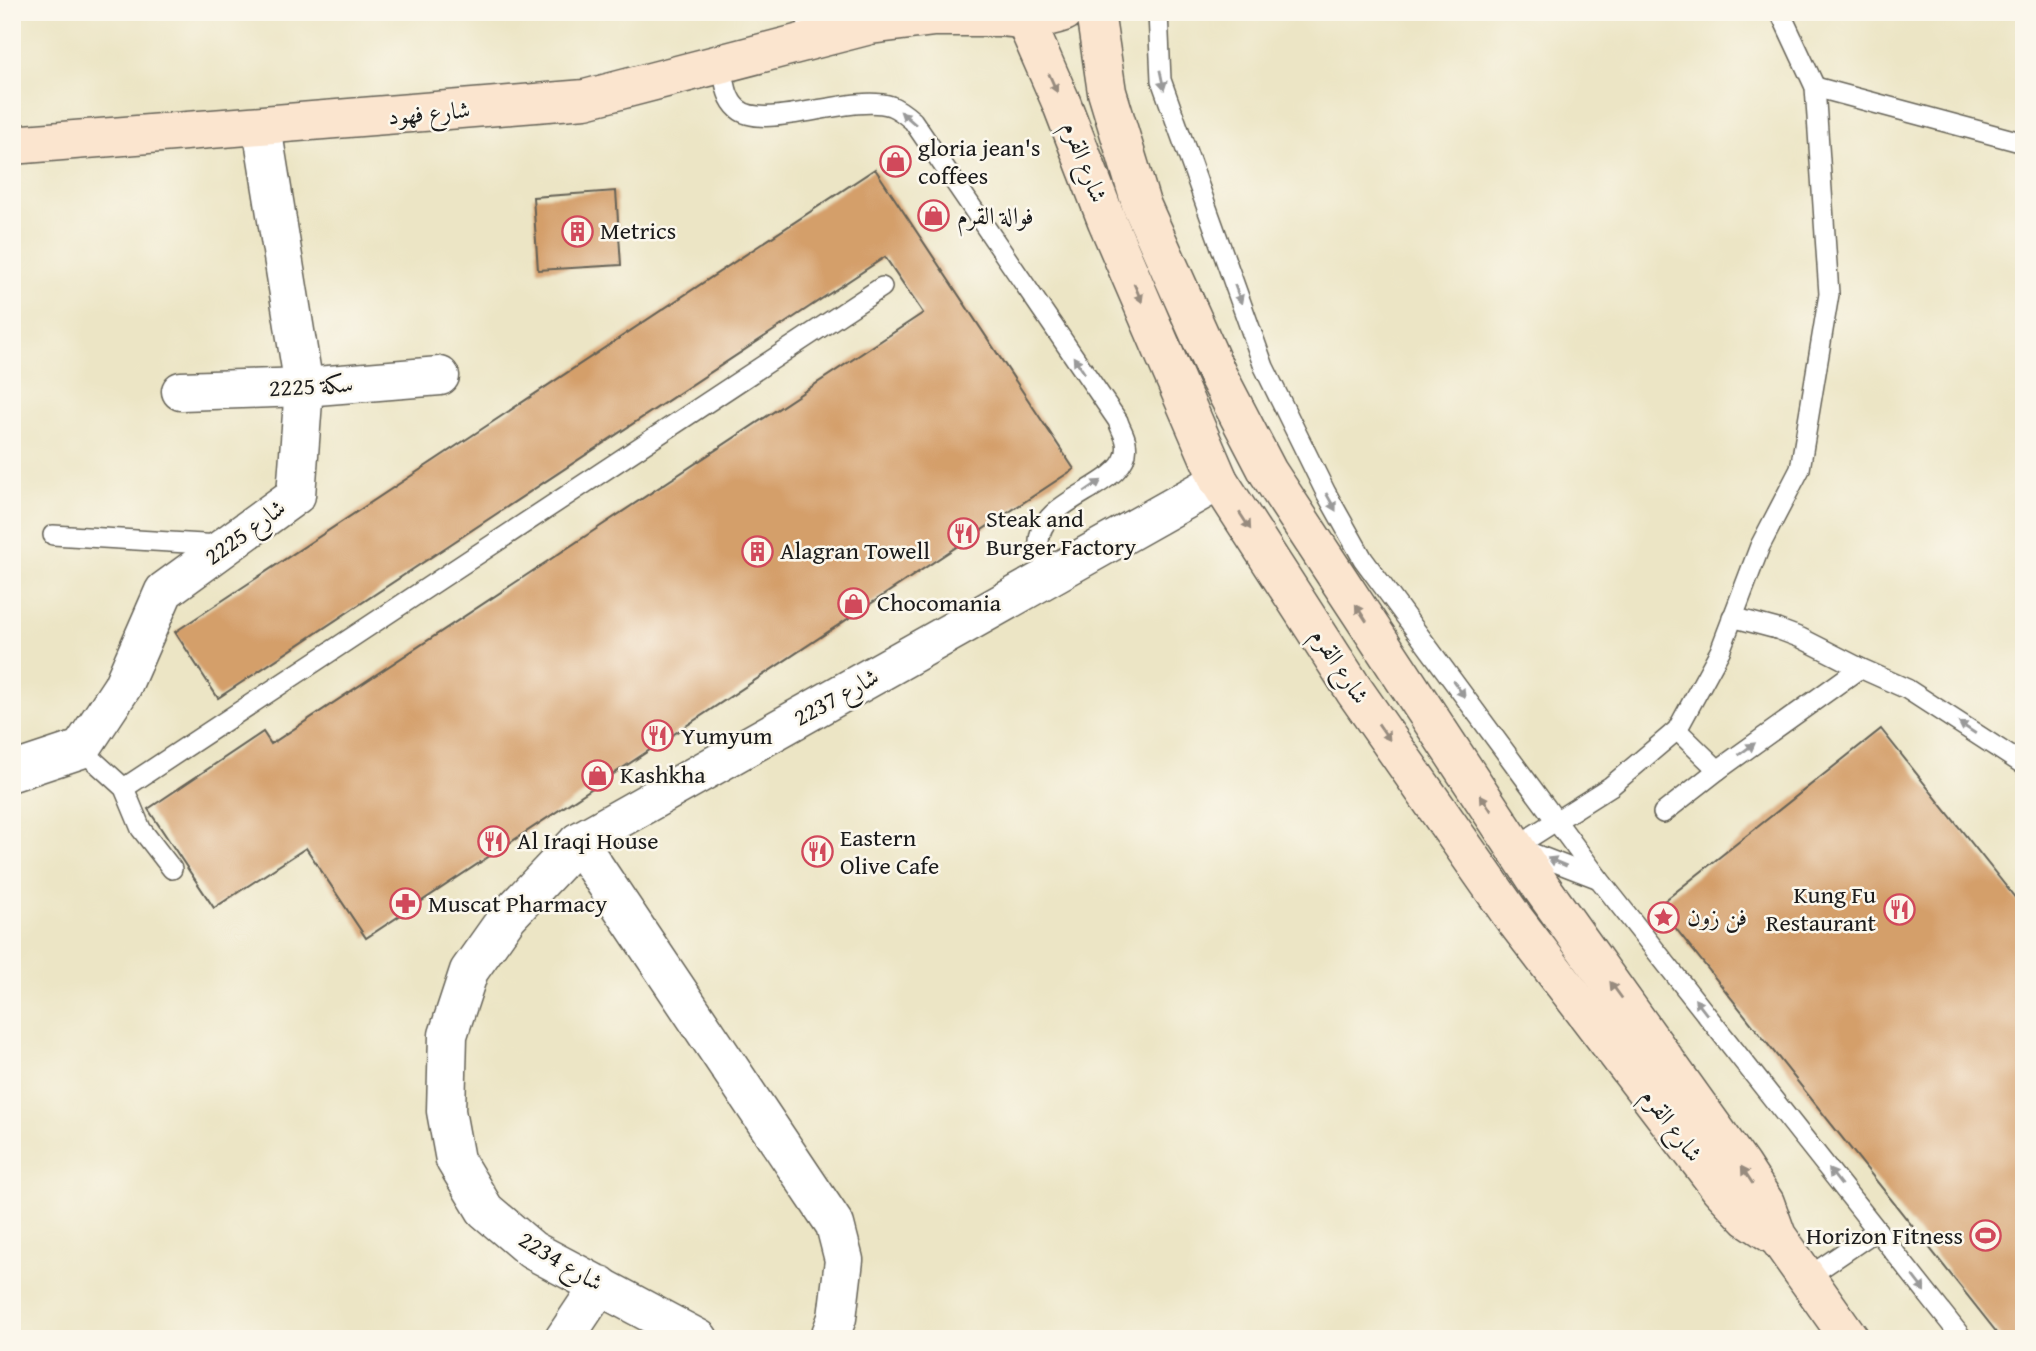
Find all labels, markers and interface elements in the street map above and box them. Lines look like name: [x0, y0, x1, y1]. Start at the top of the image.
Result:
one-way arrow: [1157, 69, 1168, 91]
one-way arrow: [1048, 72, 1059, 93]
street label: شارع فهود: [386, 91, 472, 137]
one-way arrow: [899, 110, 917, 126]
street label: شارع القرم: [1050, 116, 1117, 209]
place label: gloria jean's coffees: [918, 130, 1040, 193]
shop icon: gloria jean's coffees: [878, 145, 912, 179]
place label: فوالة القرم: [957, 198, 1034, 237]
shop icon: فوالة القرم: [917, 199, 951, 233]
place label: Metrics: [600, 213, 676, 248]
building icon: Metrics: [560, 214, 594, 248]
one-way arrow: [1133, 283, 1144, 304]
one-way arrow: [1232, 284, 1243, 305]
one-way arrow: [1072, 356, 1086, 374]
street label: سكة 2225: [268, 366, 354, 405]
one-way arrow: [1084, 479, 1102, 493]
street label: شارع 2225: [197, 490, 294, 576]
one-way arrow: [1325, 492, 1337, 511]
place label: Steak and Burger Factory: [986, 501, 1136, 564]
one-way arrow: [1239, 511, 1252, 531]
restaurant icon: Steak and Burger Factory: [946, 516, 980, 550]
place label: Alagran Towell: [780, 533, 930, 568]
building icon: Alagran Towell: [740, 534, 774, 568]
place label: Chocomania: [877, 585, 1002, 620]
shop icon: Chocomania: [837, 586, 871, 620]
one-way arrow: [1354, 603, 1367, 623]
street label: شارع القرم: [1299, 621, 1378, 713]
street label: 2237 شارع: [787, 659, 886, 737]
one-way arrow: [1452, 680, 1466, 698]
place label: Yumyum: [681, 718, 773, 753]
restaurant icon: Yumyum: [641, 719, 675, 753]
one-way arrow: [1957, 721, 1976, 734]
one-way arrow: [1377, 722, 1390, 742]
one-way arrow: [1738, 743, 1756, 757]
place label: Kashkha: [620, 757, 706, 792]
shop icon: Kashkha: [580, 758, 614, 792]
one-way arrow: [1479, 794, 1493, 812]
place label: Eastern Olive Cafe: [840, 820, 939, 883]
place label: Al Iraqi House: [517, 823, 659, 858]
restaurant icon: Al Iraqi House: [477, 824, 511, 858]
restaurant icon: Eastern Olive Cafe: [800, 835, 834, 869]
one-way arrow: [1547, 856, 1568, 867]
place label: Kung Fu Restaurant: [1766, 877, 1877, 940]
place label: Muscat Pharmacy: [428, 886, 607, 921]
pharmacy icon: Muscat Pharmacy: [388, 887, 422, 921]
restaurant icon: Kung Fu Restaurant: [1882, 892, 1916, 926]
place label: فن زون: [1687, 899, 1747, 934]
place icon: فن زون: [1647, 900, 1681, 934]
one-way arrow: [1609, 981, 1623, 999]
one-way arrow: [1694, 999, 1709, 1017]
street label: شارع القرم: [1630, 1080, 1712, 1171]
one-way arrow: [1741, 1166, 1754, 1185]
one-way arrow: [1827, 1168, 1842, 1186]
place label: Horizon Fitness: [1806, 1218, 1963, 1253]
sports icon: Horizon Fitness: [1969, 1219, 2003, 1253]
street label: 2234 شارع: [511, 1222, 610, 1302]
one-way arrow: [1912, 1274, 1927, 1292]

